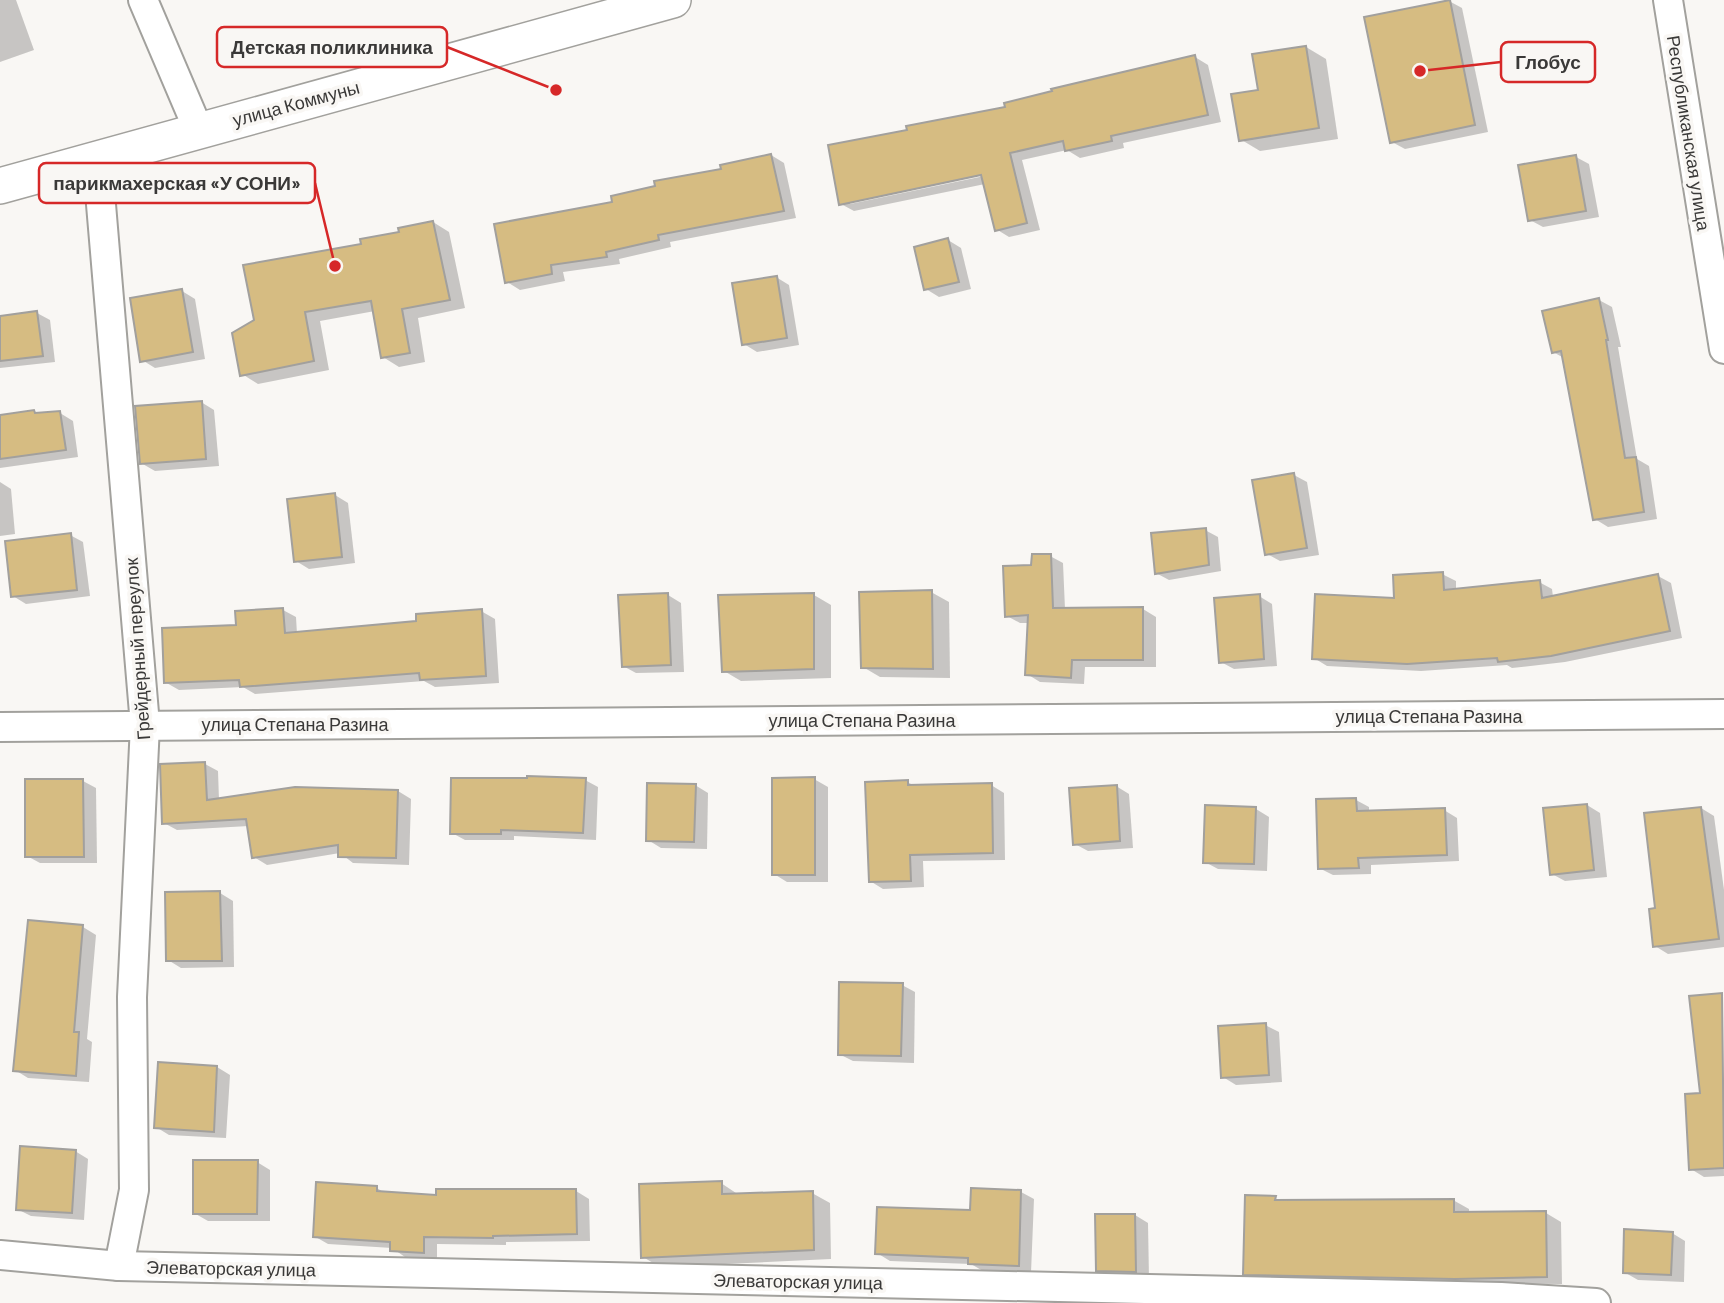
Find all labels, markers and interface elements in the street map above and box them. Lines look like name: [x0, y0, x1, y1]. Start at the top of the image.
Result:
callout: Детская поликлиника: [217, 27, 447, 67]
street label: Республиканская улица: [1663, 34, 1715, 233]
text: Детская поликлиника: [231, 35, 433, 58]
callout: Глобус: [1501, 42, 1595, 82]
text: Глобус: [1515, 50, 1581, 73]
street label: улица Коммуны: [230, 75, 362, 131]
callout: парикмахерская «У СОНИ»: [39, 163, 315, 203]
text: парикмахерская «У СОНИ»: [53, 171, 301, 194]
street label: Грейдерный переулок: [120, 557, 154, 741]
street label: улица Степана Разина: [1336, 705, 1523, 727]
street label: улица Степана Разина: [769, 709, 956, 731]
street label: улица Степана Разина: [202, 713, 389, 735]
street label: Элеваторская улица: [146, 1256, 317, 1280]
street label: Элеваторская улица: [713, 1269, 884, 1293]

